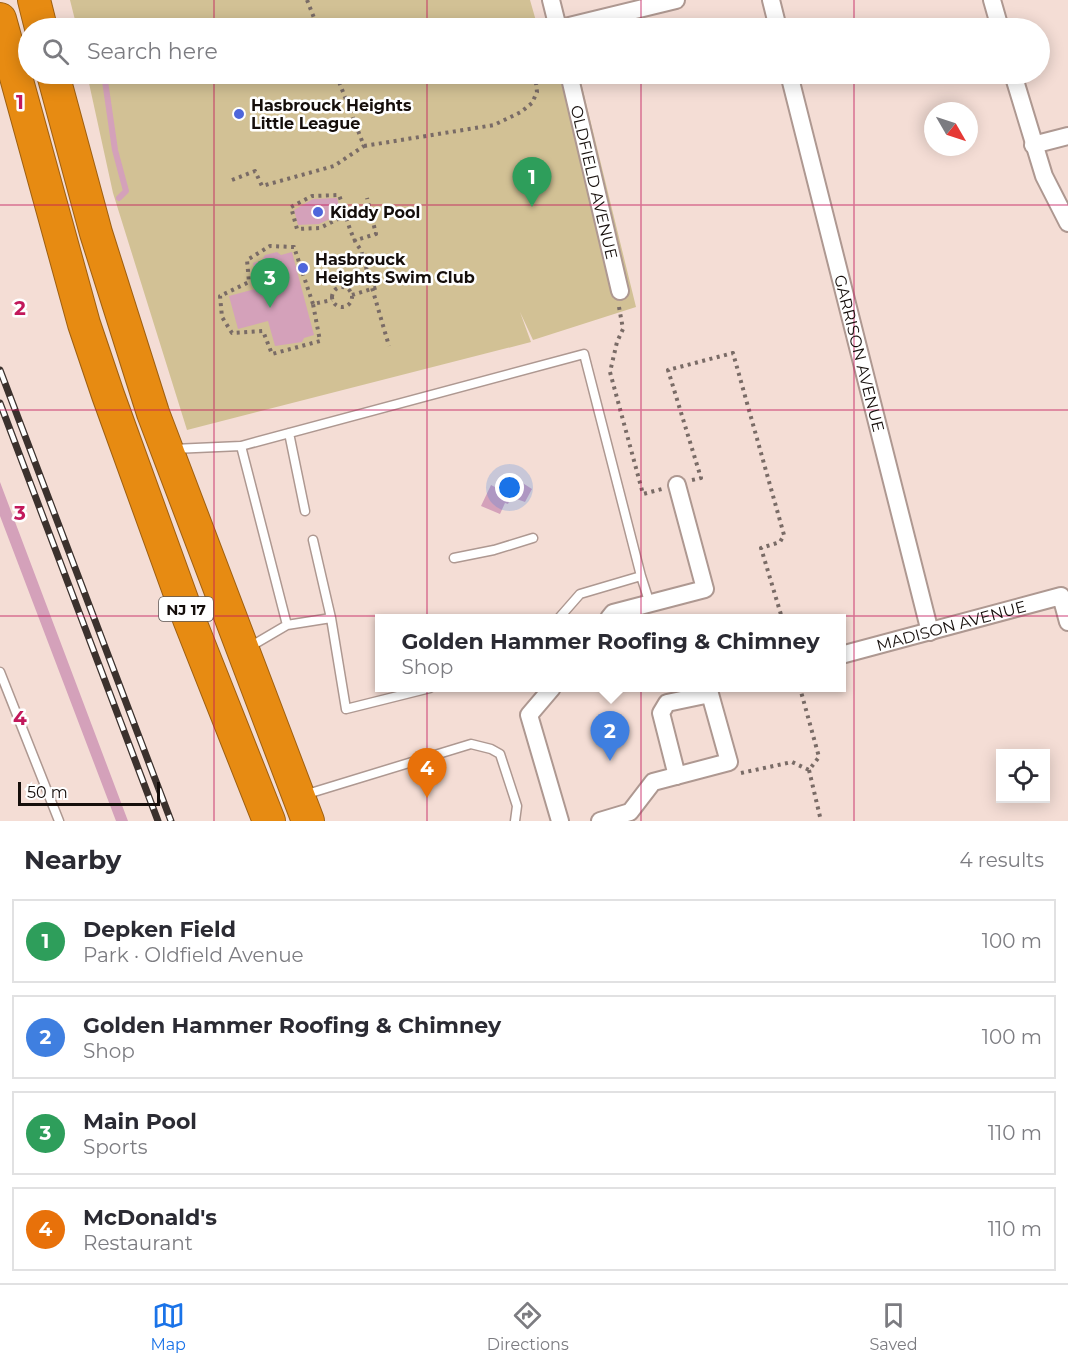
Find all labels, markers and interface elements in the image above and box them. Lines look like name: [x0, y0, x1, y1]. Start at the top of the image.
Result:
search box: [18, 18, 1050, 84]
icon: search: [39, 35, 72, 68]
text: Search here: [87, 38, 218, 65]
text: 1: [16, 90, 24, 114]
place label: Hasbrouck Heights Little League: [251, 96, 412, 133]
north arrow: [924, 102, 978, 156]
street label: OLDFIELD AVENUE: [567, 103, 622, 261]
marker: Hasbrouck Heights Little League: [232, 107, 246, 121]
pin: 1: [512, 158, 552, 207]
place label: Kiddy Pool: [330, 203, 420, 222]
marker: Kiddy Pool: [311, 205, 325, 219]
place label: Hasbrouck Heights Swim Club: [315, 250, 475, 287]
pin: 3: [250, 258, 290, 308]
marker: Hasbrouck Heights Swim Club: [296, 261, 310, 275]
street label: GARRISON AVENUE: [831, 273, 889, 434]
text: 2: [14, 296, 26, 320]
your location: [495, 473, 524, 502]
text: 3: [13, 501, 26, 525]
street label: MADISON AVENUE: [874, 596, 1028, 655]
road number: NJ 17: [159, 597, 213, 621]
popup: [375, 614, 846, 692]
text: Golden Hammer Roofing & Chimney: [401, 628, 820, 655]
text: Shop: [401, 655, 453, 679]
text: 4: [13, 706, 27, 730]
pin: 2: [590, 712, 630, 761]
pin: 4: [408, 748, 446, 798]
map controls: [996, 749, 1050, 803]
button: locate: [996, 749, 1050, 803]
scale bar: [18, 779, 160, 806]
text: 50 m: [27, 783, 68, 802]
text: Nearby: [24, 844, 121, 876]
text: 4 results: [959, 848, 1044, 872]
text: Depken Field: [83, 916, 236, 943]
text: 1: [42, 929, 49, 953]
text: 100 m: [982, 929, 1042, 953]
text: Park · Oldfield Avenue: [83, 943, 304, 967]
text: Golden Hammer Roofing & Chimney: [83, 1012, 501, 1039]
text: 2: [40, 1025, 51, 1049]
text: 100 m: [982, 1025, 1042, 1049]
text: Shop: [83, 1039, 135, 1063]
text: Main Pool: [83, 1108, 197, 1135]
text: 3: [40, 1121, 51, 1145]
text: 110 m: [988, 1121, 1042, 1145]
text: Sports: [83, 1135, 148, 1159]
text: McDonald's: [83, 1204, 217, 1231]
text: 4: [39, 1217, 52, 1241]
text: 110 m: [988, 1217, 1042, 1241]
text: Restaurant: [83, 1231, 193, 1255]
tab: Map: [150, 1299, 186, 1354]
tab: Directions: [487, 1299, 569, 1354]
tab: Saved: [870, 1299, 918, 1354]

